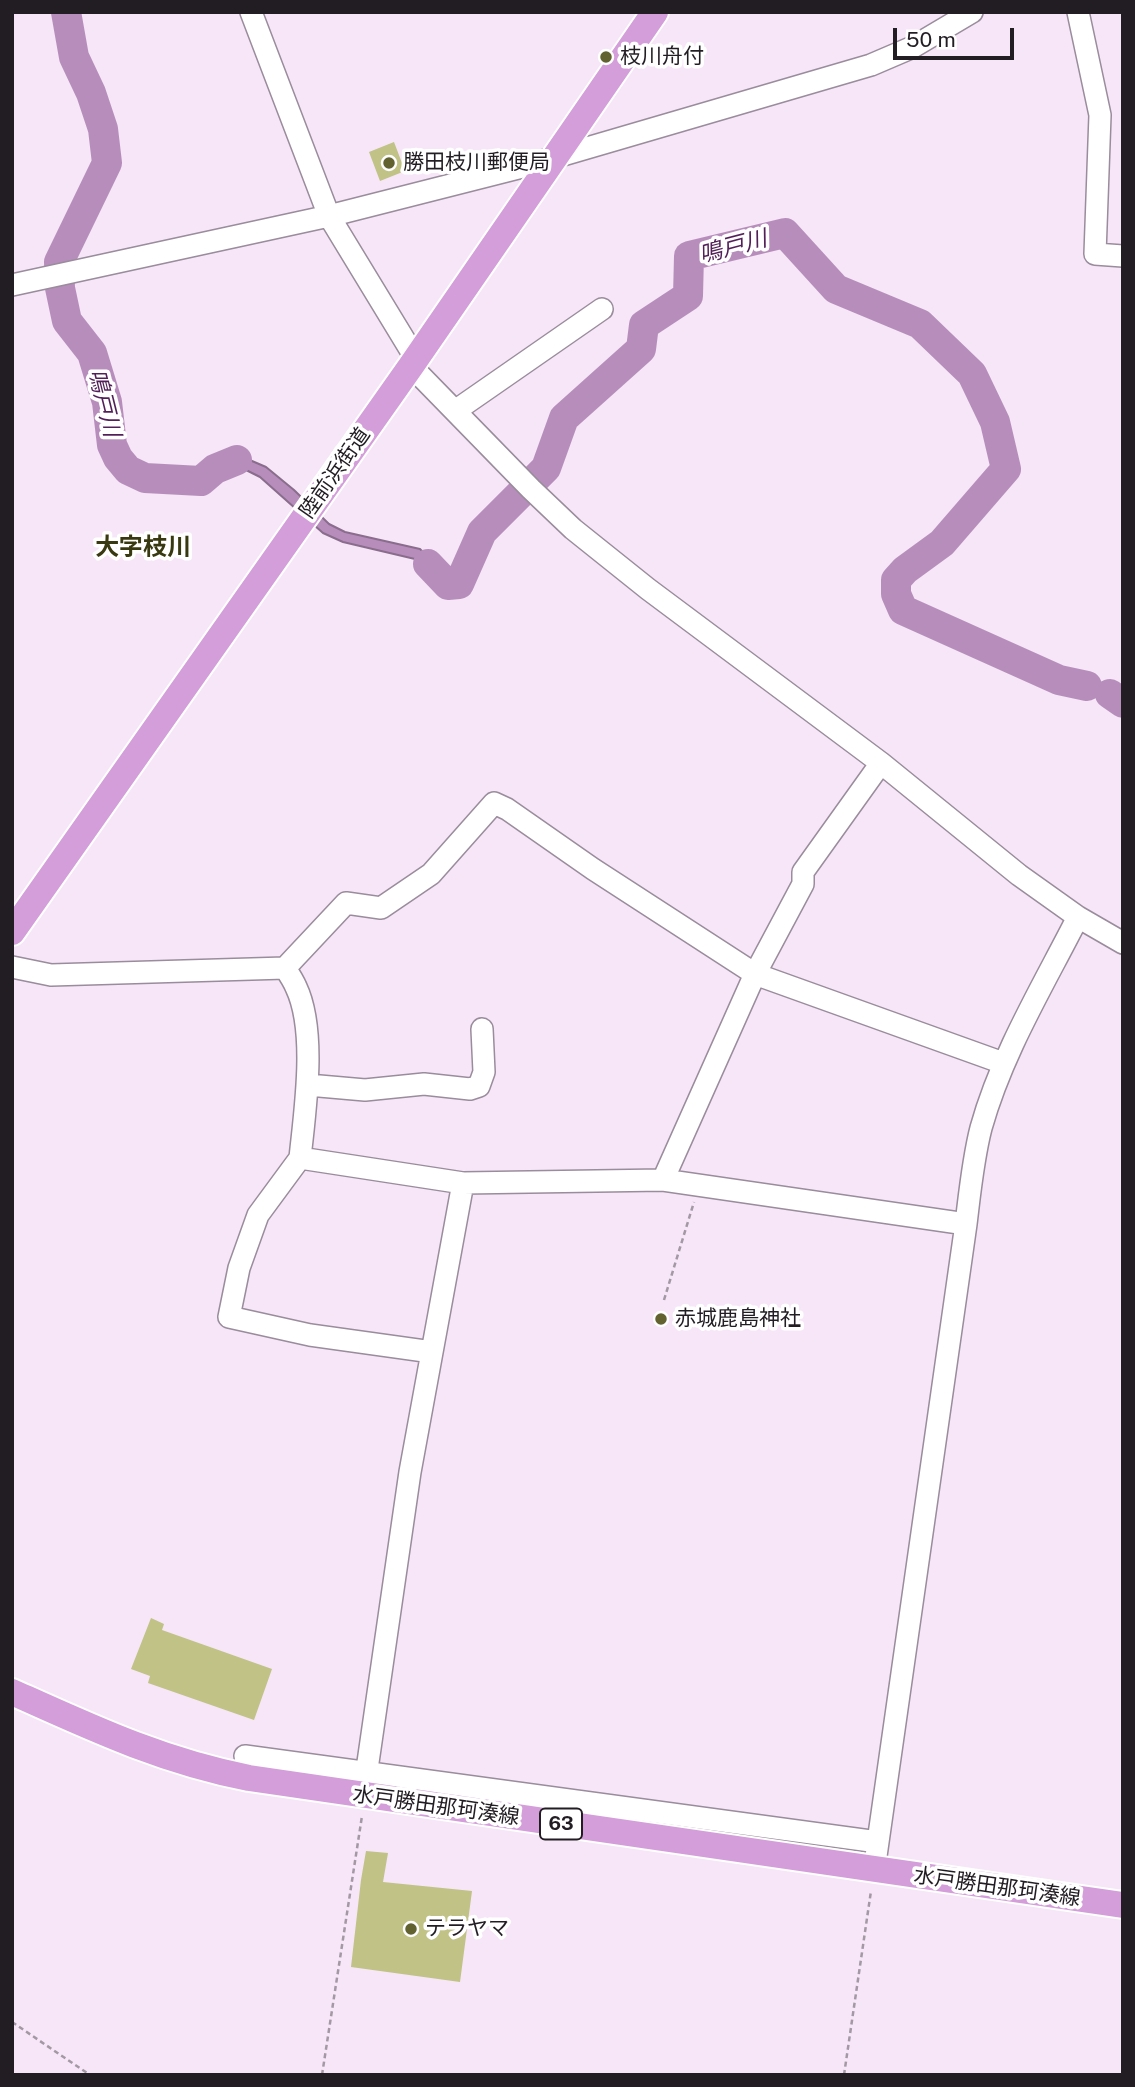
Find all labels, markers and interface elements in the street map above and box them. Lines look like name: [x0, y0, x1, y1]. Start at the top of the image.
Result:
scale bar: [897, 14, 1018, 58]
text: 50 m: [906, 27, 956, 52]
place label: 枝川舟付: [620, 44, 704, 70]
marker: 枝川舟付: [598, 49, 614, 65]
place label: 勝田枝川郵便局: [403, 150, 550, 176]
marker: 勝田枝川郵便局: [381, 155, 397, 171]
water label: 鳴戸川: [696, 225, 770, 269]
water label: 鳴戸川: [82, 366, 126, 440]
street label: 陸前浜街道: [295, 423, 375, 523]
district label: 大字枝川: [95, 534, 191, 562]
place label: 赤城鹿島神社: [675, 1306, 801, 1332]
marker: 赤城鹿島神社: [653, 1311, 669, 1327]
street label: 水戸勝田那珂湊線: [351, 1782, 521, 1830]
road number: 63: [540, 1808, 582, 1840]
street label: 水戸勝田那珂湊線: [912, 1863, 1082, 1911]
place label: テラヤマ: [425, 1916, 509, 1942]
marker: テラヤマ: [403, 1921, 419, 1937]

